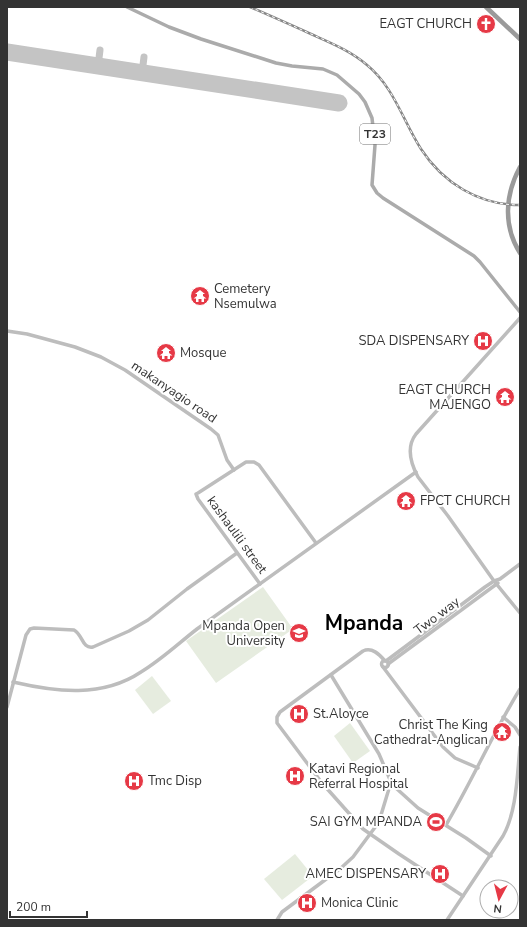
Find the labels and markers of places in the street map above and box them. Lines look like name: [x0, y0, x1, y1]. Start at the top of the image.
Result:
church icon: EAGT CHURCH: [475, 13, 497, 35]
place label: EAGT CHURCH: [379, 15, 472, 33]
place label: Cemetery Nsemulwa: [214, 280, 277, 313]
temple icon: Cemetery Nsemulwa: [189, 285, 211, 307]
hospital icon: SDA DISPENSARY: [472, 330, 494, 352]
place label: SDA DISPENSARY: [358, 332, 469, 350]
temple icon: Mosque: [155, 342, 177, 364]
place label: Mosque: [180, 344, 226, 362]
place label: EAGT CHURCH MAJENGO: [398, 381, 491, 414]
temple icon: EAGT CHURCH MAJENGO: [494, 386, 516, 408]
temple icon: FPCT CHURCH: [395, 490, 417, 512]
place label: FPCT CHURCH: [420, 492, 510, 510]
place label: Mpanda Open University: [202, 617, 285, 650]
school or university icon: Mpanda Open University: [288, 622, 310, 644]
hospital icon: St.Aloyce: [288, 703, 310, 725]
place label: St.Aloyce: [313, 705, 369, 723]
place label: Christ The King Cathedral-Anglican: [374, 716, 488, 749]
temple icon: Christ The King Cathedral-Anglican: [491, 721, 513, 743]
place label: Katavi Regional Referral Hospital: [309, 760, 408, 793]
hospital icon: Katavi Regional Referral Hospital: [284, 765, 306, 787]
hospital icon: Tmc Disp: [123, 770, 145, 792]
place label: Tmc Disp: [148, 772, 202, 790]
sports icon: SAI GYM MPANDA: [425, 811, 447, 833]
place label: SAI GYM MPANDA: [310, 813, 423, 831]
hospital icon: AMEC DISPENSARY: [429, 863, 451, 885]
place label: AMEC DISPENSARY: [306, 865, 426, 883]
hospital icon: Monica Clinic: [296, 892, 318, 914]
place label: Monica Clinic: [321, 894, 398, 912]

